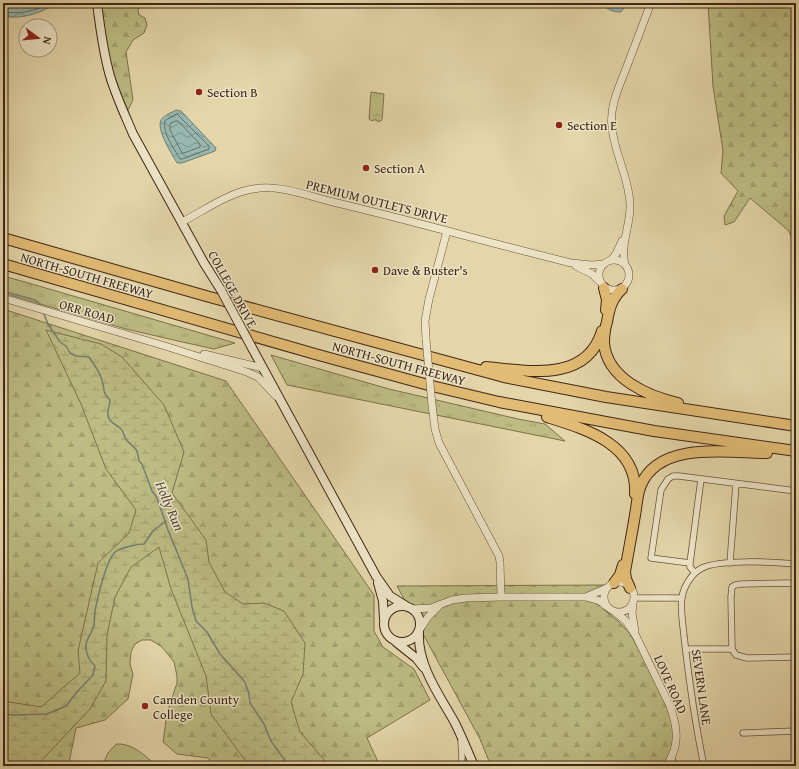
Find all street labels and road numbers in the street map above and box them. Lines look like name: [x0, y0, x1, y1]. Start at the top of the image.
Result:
street label: PREMIUM OUTLETS DRIVE: [304, 175, 450, 228]
street label: NORTH-SOUTH FREEWAY: [18, 247, 156, 304]
street label: COLLEGE DRIVE: [203, 247, 262, 332]
street label: ORR ROAD: [57, 295, 117, 328]
street label: NORTH-SOUTH FREEWAY: [330, 337, 468, 390]
street label: SEVERN LANE: [687, 648, 716, 727]
street label: LOVE ROAD: [649, 652, 692, 717]

